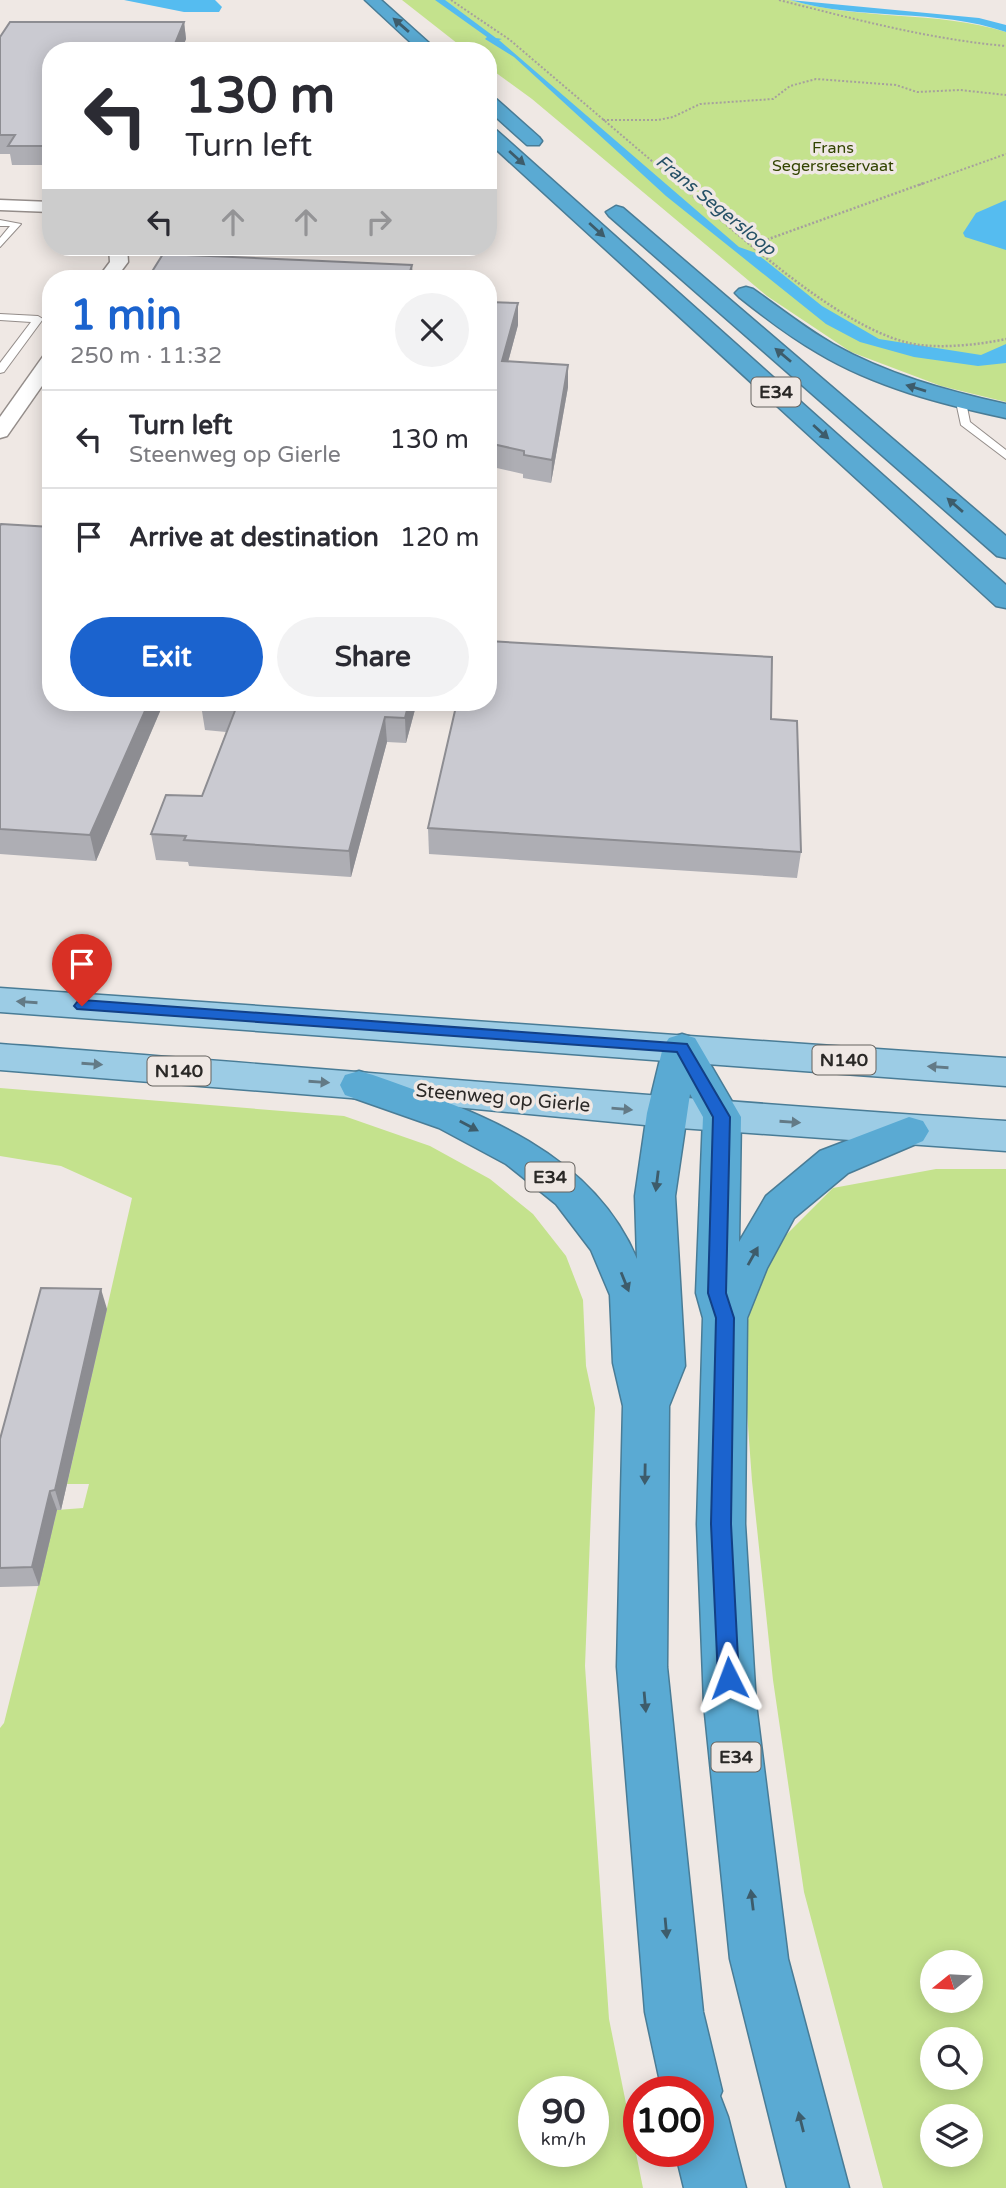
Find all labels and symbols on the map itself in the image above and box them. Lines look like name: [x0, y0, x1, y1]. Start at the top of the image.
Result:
one-way arrow: [392, 17, 410, 33]
park label: Frans Segersreservaat: [772, 138, 894, 176]
one-way arrow: [509, 150, 526, 165]
water label: Frans Segersloop: [652, 150, 782, 261]
one-way arrow: [588, 222, 606, 238]
one-way arrow: [775, 348, 792, 363]
road number: E34: [752, 378, 800, 406]
one-way arrow: [906, 382, 927, 392]
one-way arrow: [812, 424, 830, 440]
one-way arrow: [946, 498, 963, 513]
pin: [52, 934, 112, 1006]
one-way arrow: [16, 996, 38, 1007]
road number: N140: [812, 1045, 876, 1074]
road number: N140: [148, 1056, 210, 1086]
one-way arrow: [82, 1059, 104, 1070]
one-way arrow: [927, 1061, 949, 1072]
one-way arrow: [308, 1077, 330, 1088]
street label: Steenweg op Gierle: [415, 1079, 591, 1117]
one-way arrow: [611, 1104, 633, 1115]
one-way arrow: [779, 1117, 801, 1128]
one-way arrow: [459, 1120, 478, 1132]
road number: E34: [526, 1162, 574, 1192]
one-way arrow: [652, 1170, 663, 1192]
one-way arrow: [747, 1246, 759, 1265]
one-way arrow: [620, 1271, 631, 1292]
one-way arrow: [639, 1463, 651, 1485]
position arrow: [692, 1641, 766, 1715]
one-way arrow: [640, 1691, 651, 1713]
road number: E34: [712, 1742, 760, 1772]
one-way arrow: [747, 1889, 758, 1911]
one-way arrow: [661, 1917, 672, 1939]
north arrow: [920, 1950, 984, 2012]
speed limit sign: 100: [623, 2076, 714, 2167]
one-way arrow: [795, 2111, 806, 2133]

